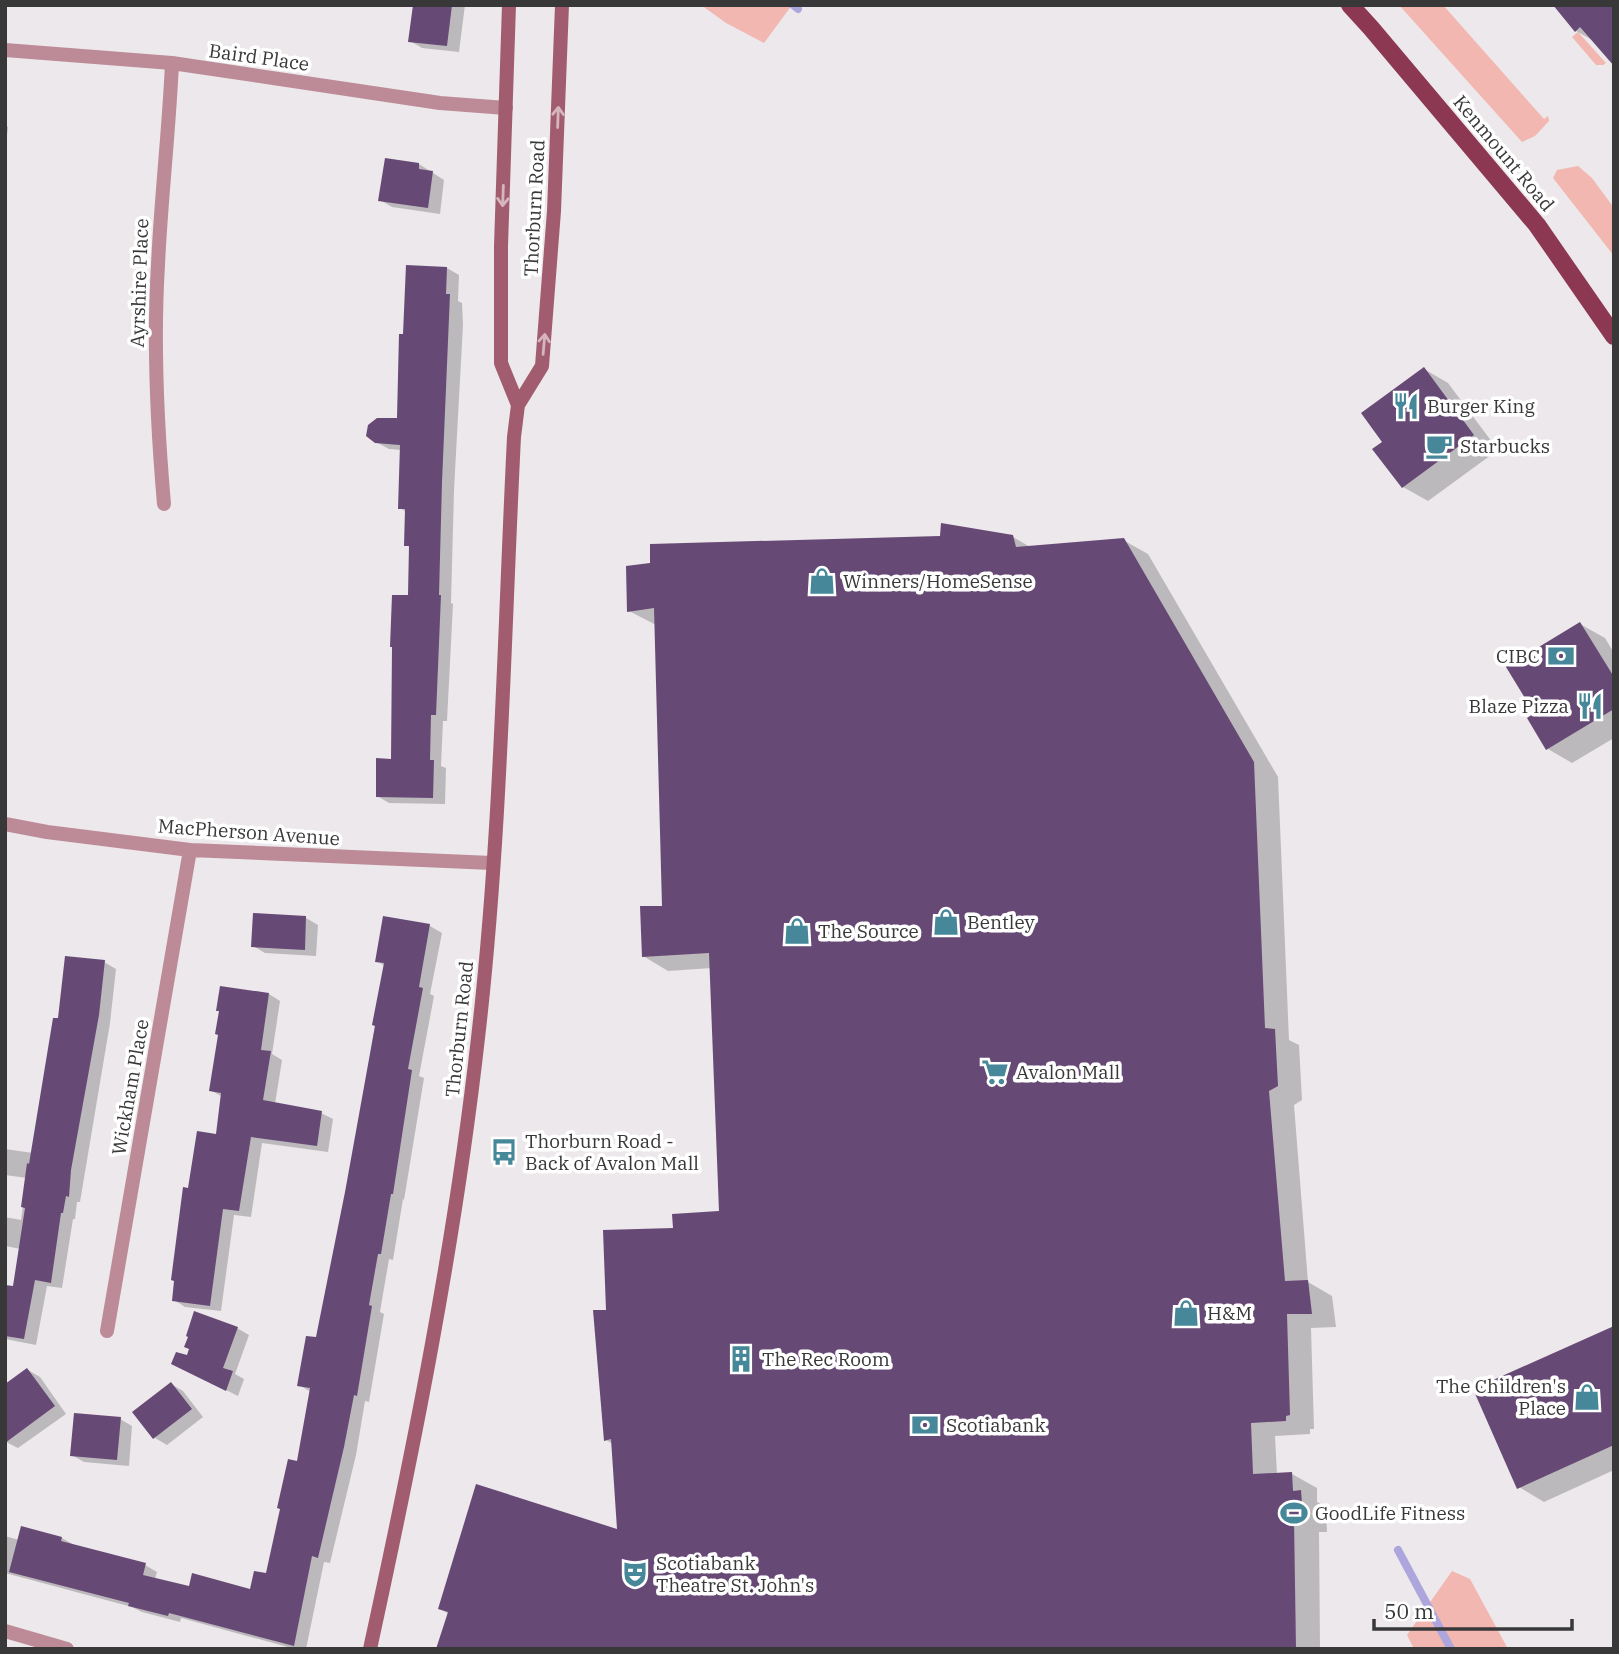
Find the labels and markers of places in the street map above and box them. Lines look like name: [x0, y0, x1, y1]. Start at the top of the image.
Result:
restaurant icon: Burger King: [1391, 391, 1421, 421]
place label: Burger King: [1427, 394, 1536, 418]
cafe icon: Starbucks: [1424, 431, 1454, 461]
place label: Starbucks: [1460, 434, 1550, 458]
shop icon: Winners/HomeSense: [807, 566, 837, 596]
place label: Winners/HomeSense: [843, 569, 1033, 593]
bank icon: CIBC: [1546, 641, 1576, 671]
place label: CIBC: [1496, 644, 1540, 668]
restaurant icon: Blaze Pizza: [1575, 691, 1605, 721]
place label: Blaze Pizza: [1469, 694, 1569, 718]
shop icon: Bentley: [931, 907, 961, 937]
place label: Bentley: [967, 910, 1036, 934]
shop icon: The Source: [782, 916, 812, 946]
place label: The Source: [818, 919, 919, 943]
supermarket icon: Avalon Mall: [980, 1057, 1010, 1087]
place label: Avalon Mall: [1016, 1060, 1120, 1084]
place label: Thorburn Road - Back of Avalon Mall: [525, 1129, 699, 1175]
bus stop icon: Thorburn Road - Back of Avalon Mall: [489, 1137, 519, 1167]
shop icon: H&M: [1171, 1298, 1201, 1328]
place label: H&M: [1207, 1301, 1252, 1325]
building icon: The Rec Room: [726, 1344, 756, 1374]
place label: The Rec Room: [762, 1347, 890, 1371]
place label: The Children's Place: [1436, 1374, 1566, 1420]
shop icon: The Children's Place: [1572, 1382, 1602, 1412]
bank icon: Scotiabank: [910, 1410, 940, 1440]
place label: Scotiabank: [946, 1413, 1046, 1437]
sports icon: GoodLife Fitness: [1279, 1498, 1309, 1528]
place label: GoodLife Fitness: [1315, 1501, 1465, 1525]
place label: Scotiabank Theatre St. John's: [656, 1551, 814, 1597]
theatre icon: Scotiabank Theatre St. John's: [620, 1559, 650, 1589]

